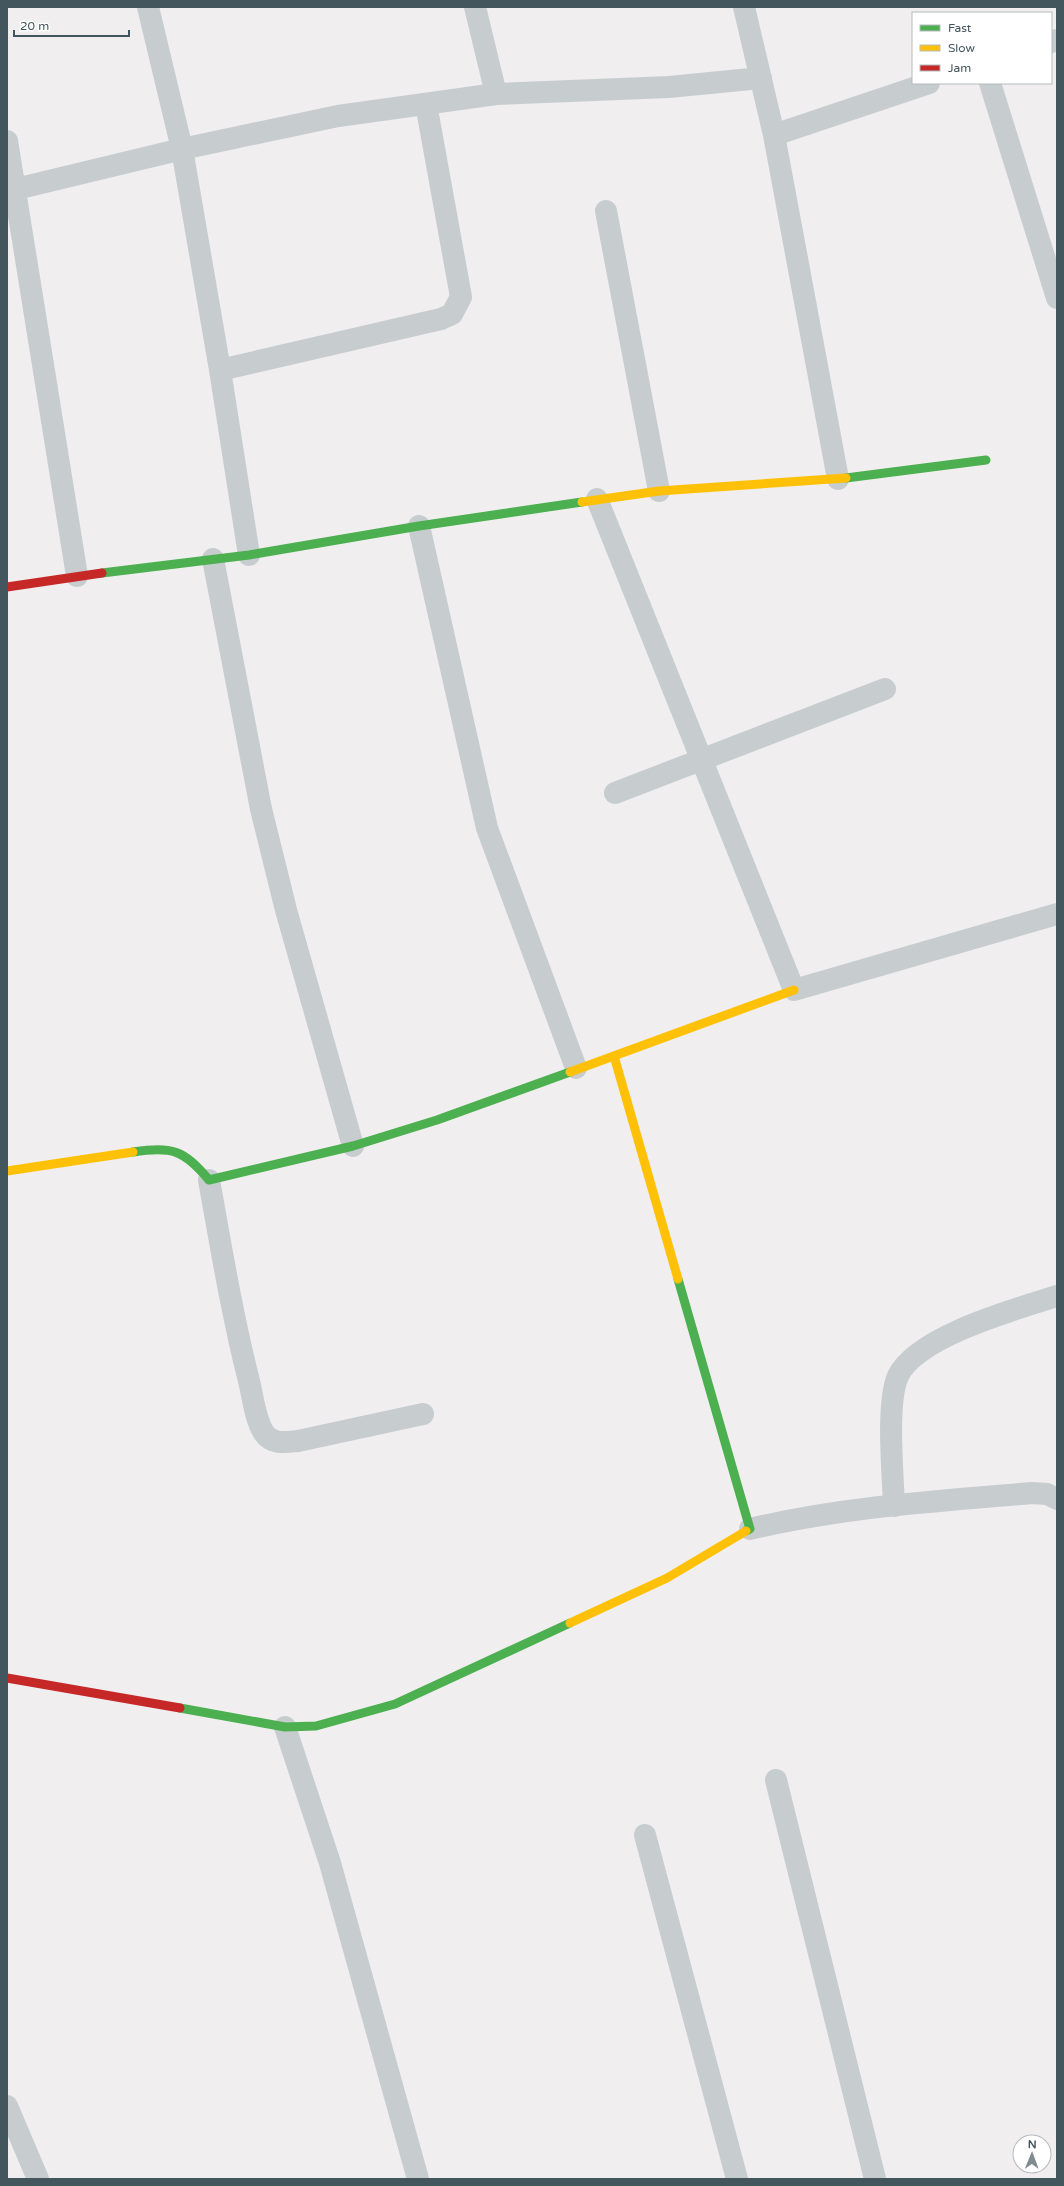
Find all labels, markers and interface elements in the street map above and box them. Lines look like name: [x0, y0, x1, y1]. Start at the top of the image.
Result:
scale bar: [14, 12, 129, 38]
legend: [912, 12, 1052, 84]
text: 20 m: [20, 19, 49, 33]
text: Fast: [948, 21, 972, 35]
text: Slow: [948, 41, 975, 55]
text: Jam: [948, 61, 971, 75]
north arrow: [1012, 2134, 1052, 2174]
text: N: [1028, 2138, 1037, 2151]

